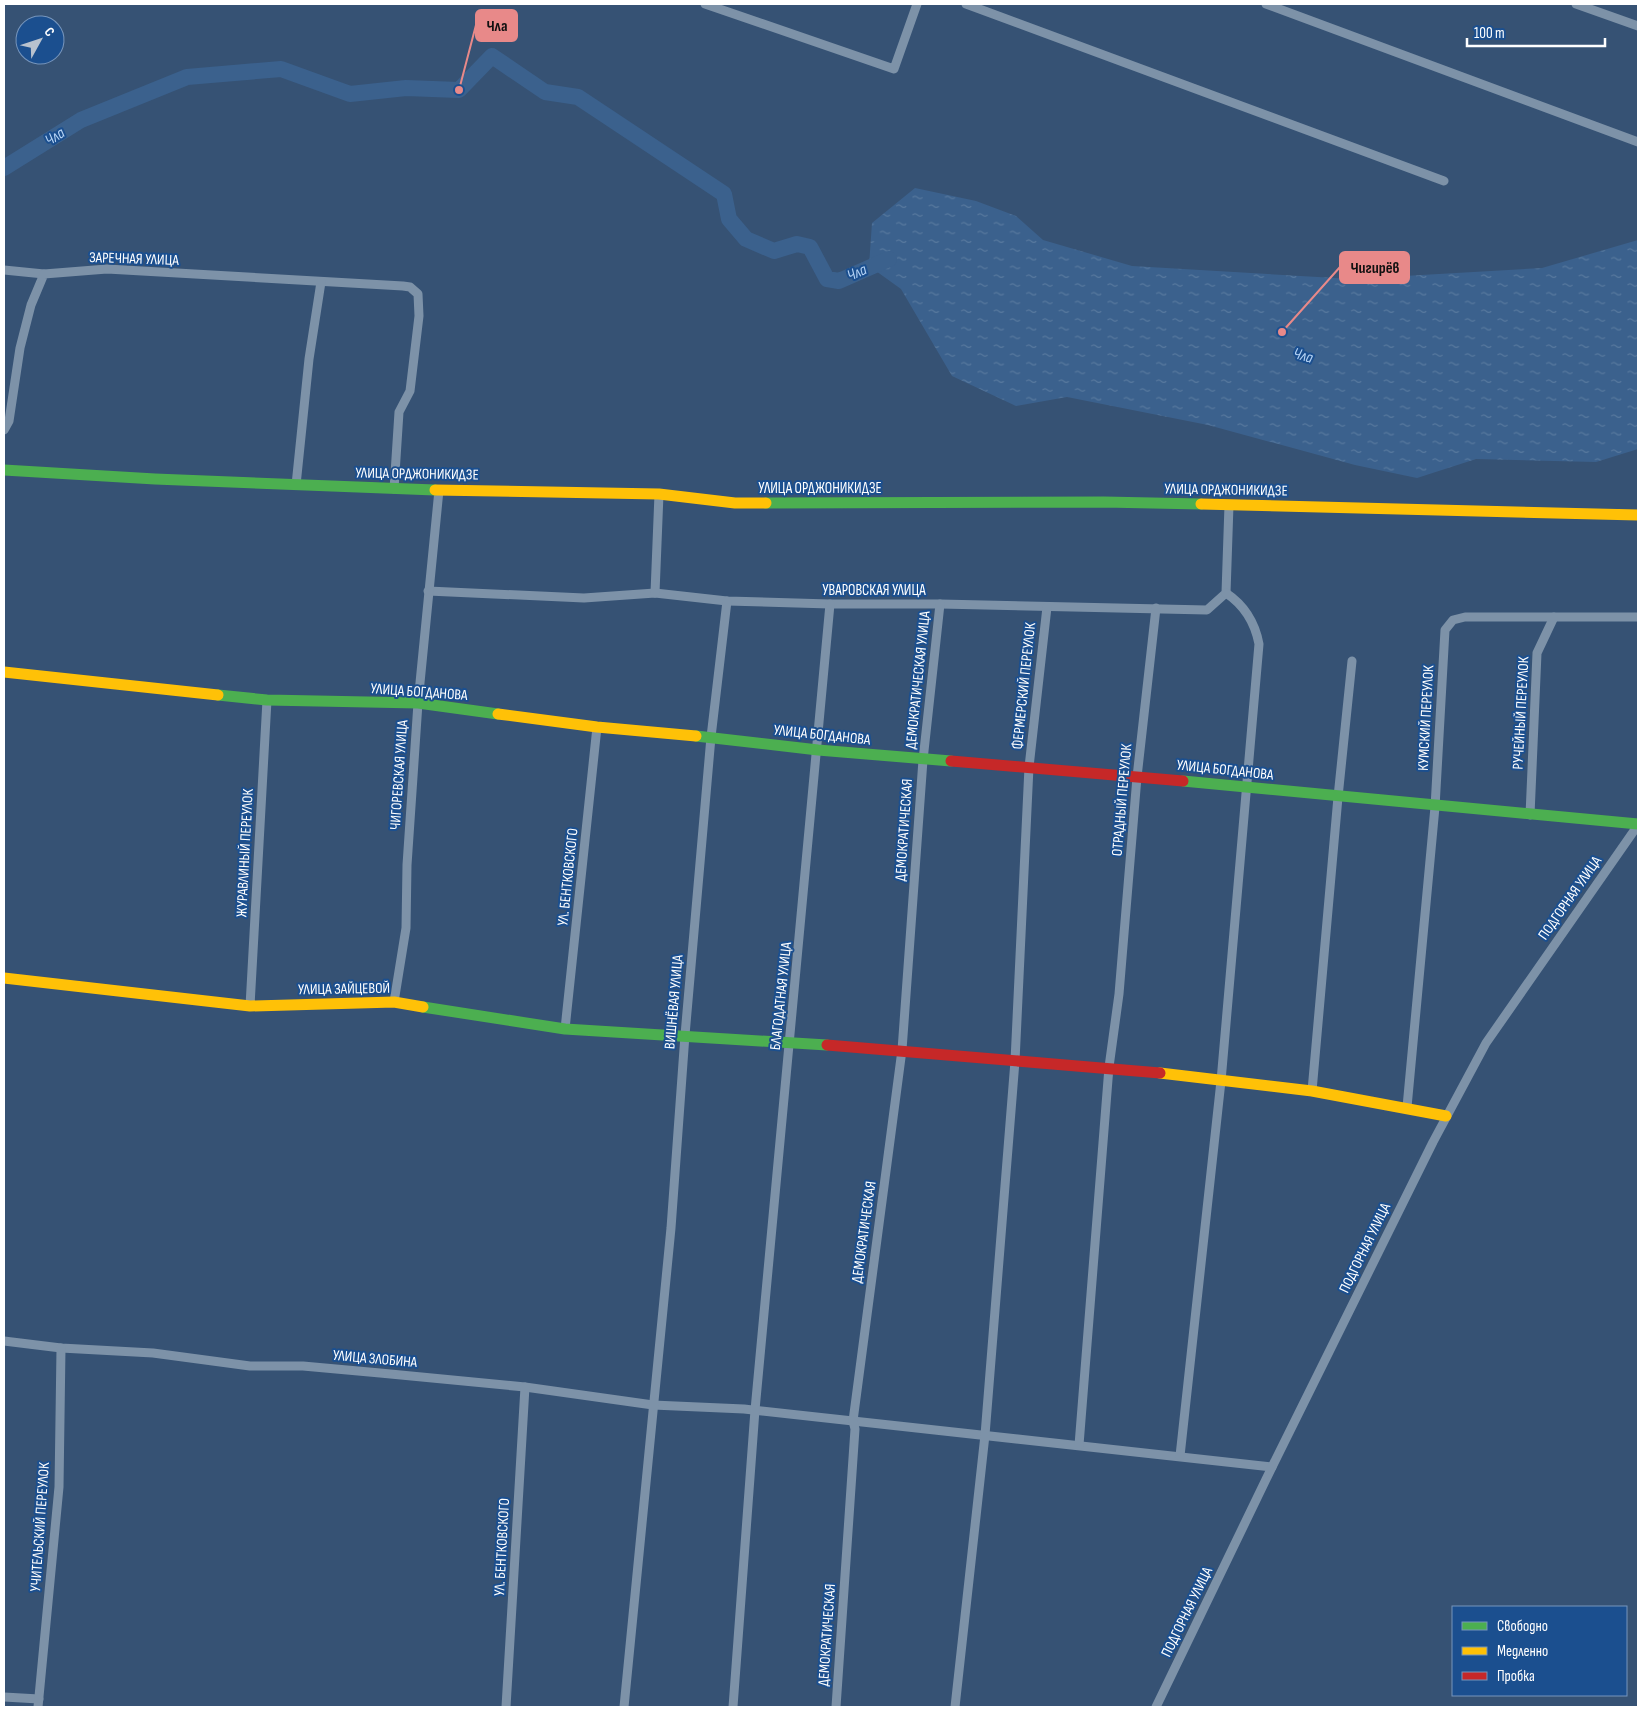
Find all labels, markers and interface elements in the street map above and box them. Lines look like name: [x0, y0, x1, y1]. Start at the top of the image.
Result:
callout: Чла: [476, 10, 517, 41]
north arrow: [15, 15, 65, 65]
scale bar: [1467, 15, 1604, 47]
text: Чла: [486, 17, 508, 36]
text: С: [41, 24, 58, 40]
text: 100 m: [1474, 24, 1505, 43]
water label: Чла: [42, 123, 69, 150]
street label: ЗАРЕЧНАЯ УЛИЦА: [89, 248, 180, 270]
callout: Чигирёв: [1340, 252, 1409, 283]
text: Чигирёв: [1350, 259, 1400, 278]
water label: Чла: [844, 260, 870, 286]
water label: Чла: [1291, 344, 1316, 368]
street label: УЛИЦА ОРДЖОНИКИДЗЕ: [355, 463, 479, 485]
street label: УЛИЦА ОРДЖОНИКИДЗЕ: [758, 479, 882, 498]
street label: УЛИЦА ОРДЖОНИКИДЗЕ: [1164, 479, 1288, 501]
street label: УВАРОВСКАЯ УЛИЦА: [822, 581, 926, 600]
street label: ДЕМОКРАТИЧЕСКАЯ УЛИЦА: [901, 609, 935, 750]
street label: ФЕРМЕРСКИЙ ПЕРЕУЛОК: [1008, 621, 1040, 750]
street label: РУЧЕЙНЫЙ ПЕРЕУЛОК: [1509, 656, 1533, 770]
street label: КУМСКИЙ ПЕРЕУЛОК: [1414, 664, 1438, 771]
street label: УЛИЦА БОГДАНОВА: [370, 679, 469, 705]
street label: ЧИГОРЕВСКАЯ УЛИЦА: [386, 719, 412, 831]
street label: УЛИЦА БОГДАНОВА: [773, 720, 872, 750]
street label: ОТРАДНЫЙ ПЕРЕУЛОК: [1108, 743, 1136, 857]
street label: УЛИЦА БОГДАНОВА: [1176, 755, 1275, 785]
street label: ДЕМОКРАТИЧЕСКАЯ: [891, 778, 917, 882]
street label: ЖУРАВЛИНЫЙ ПЕРЕУЛОК: [232, 788, 258, 918]
street label: УЛ. БЕНТКОВСКОГО: [553, 827, 583, 927]
street label: ПОДГОРНАЯ УЛИЦА: [1534, 852, 1606, 944]
street label: БЛАГОДАТНАЯ УЛИЦА: [766, 941, 796, 1051]
street label: ВИШНЁВАЯ УЛИЦА: [660, 954, 688, 1050]
street label: УЛИЦА ЗАЙЦЕВОЙ: [298, 979, 390, 999]
street label: ДЕМОКРАТИЧЕСКАЯ: [847, 1180, 881, 1284]
street label: ПОДГОРНАЯ УЛИЦА: [1335, 1199, 1395, 1296]
street label: УЛИЦА ЗЛОБИНА: [332, 1346, 419, 1372]
street label: УЧИТЕЛЬСКИЙ ПЕРЕУЛОК: [26, 1461, 54, 1592]
street label: УЛ. БЕНТКОВСКОГО: [490, 1498, 514, 1596]
street label: ПОДГОРНАЯ УЛИЦА: [1157, 1563, 1217, 1660]
street label: ДЕМОКРАТИЧЕСКАЯ: [814, 1583, 840, 1687]
legend: [1452, 1606, 1627, 1696]
text: Свободно: [1497, 1617, 1548, 1636]
text: Медленно: [1497, 1642, 1548, 1661]
text: Пробка: [1497, 1667, 1535, 1686]

